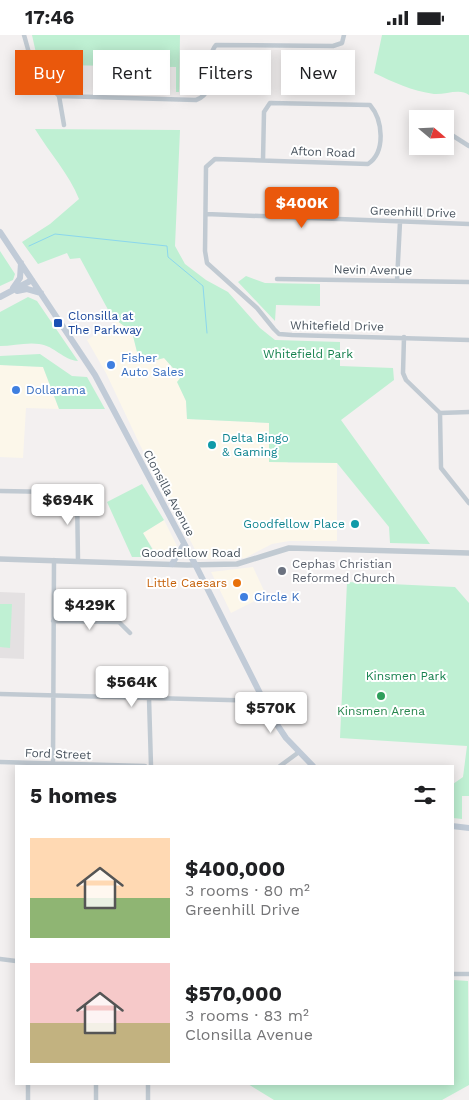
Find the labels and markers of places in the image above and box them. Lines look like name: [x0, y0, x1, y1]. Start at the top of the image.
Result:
pin: $400K: [267, 187, 337, 229]
place label: Clonsilla at The Parkway: [68, 309, 143, 337]
marker: Clonsilla at The Parkway: [52, 317, 64, 329]
place label: Fisher Auto Sales: [121, 351, 184, 379]
marker: Fisher Auto Sales: [105, 359, 117, 371]
place label: Dollarama: [26, 383, 86, 397]
marker: Dollarama: [10, 384, 22, 396]
place label: Delta Bingo & Gaming: [222, 431, 289, 459]
marker: Delta Bingo & Gaming: [206, 439, 218, 451]
pin: $694K: [33, 483, 103, 526]
place label: Goodfellow Place: [243, 517, 345, 531]
marker: Goodfellow Place: [349, 518, 361, 530]
place label: Cephas Christian Reformed Church: [292, 557, 395, 585]
marker: Cephas Christian Reformed Church: [276, 565, 288, 577]
place label: Little Caesars: [147, 576, 227, 590]
marker: Little Caesars: [231, 577, 243, 589]
pin: $429K: [55, 589, 125, 631]
place label: Circle K: [254, 590, 300, 604]
marker: Circle K: [238, 591, 250, 603]
pin: $564K: [97, 665, 167, 708]
marker: Kinsmen Arena: [375, 690, 387, 702]
pin: $570K: [236, 691, 306, 734]
place label: Kinsmen Arena: [337, 704, 425, 718]

